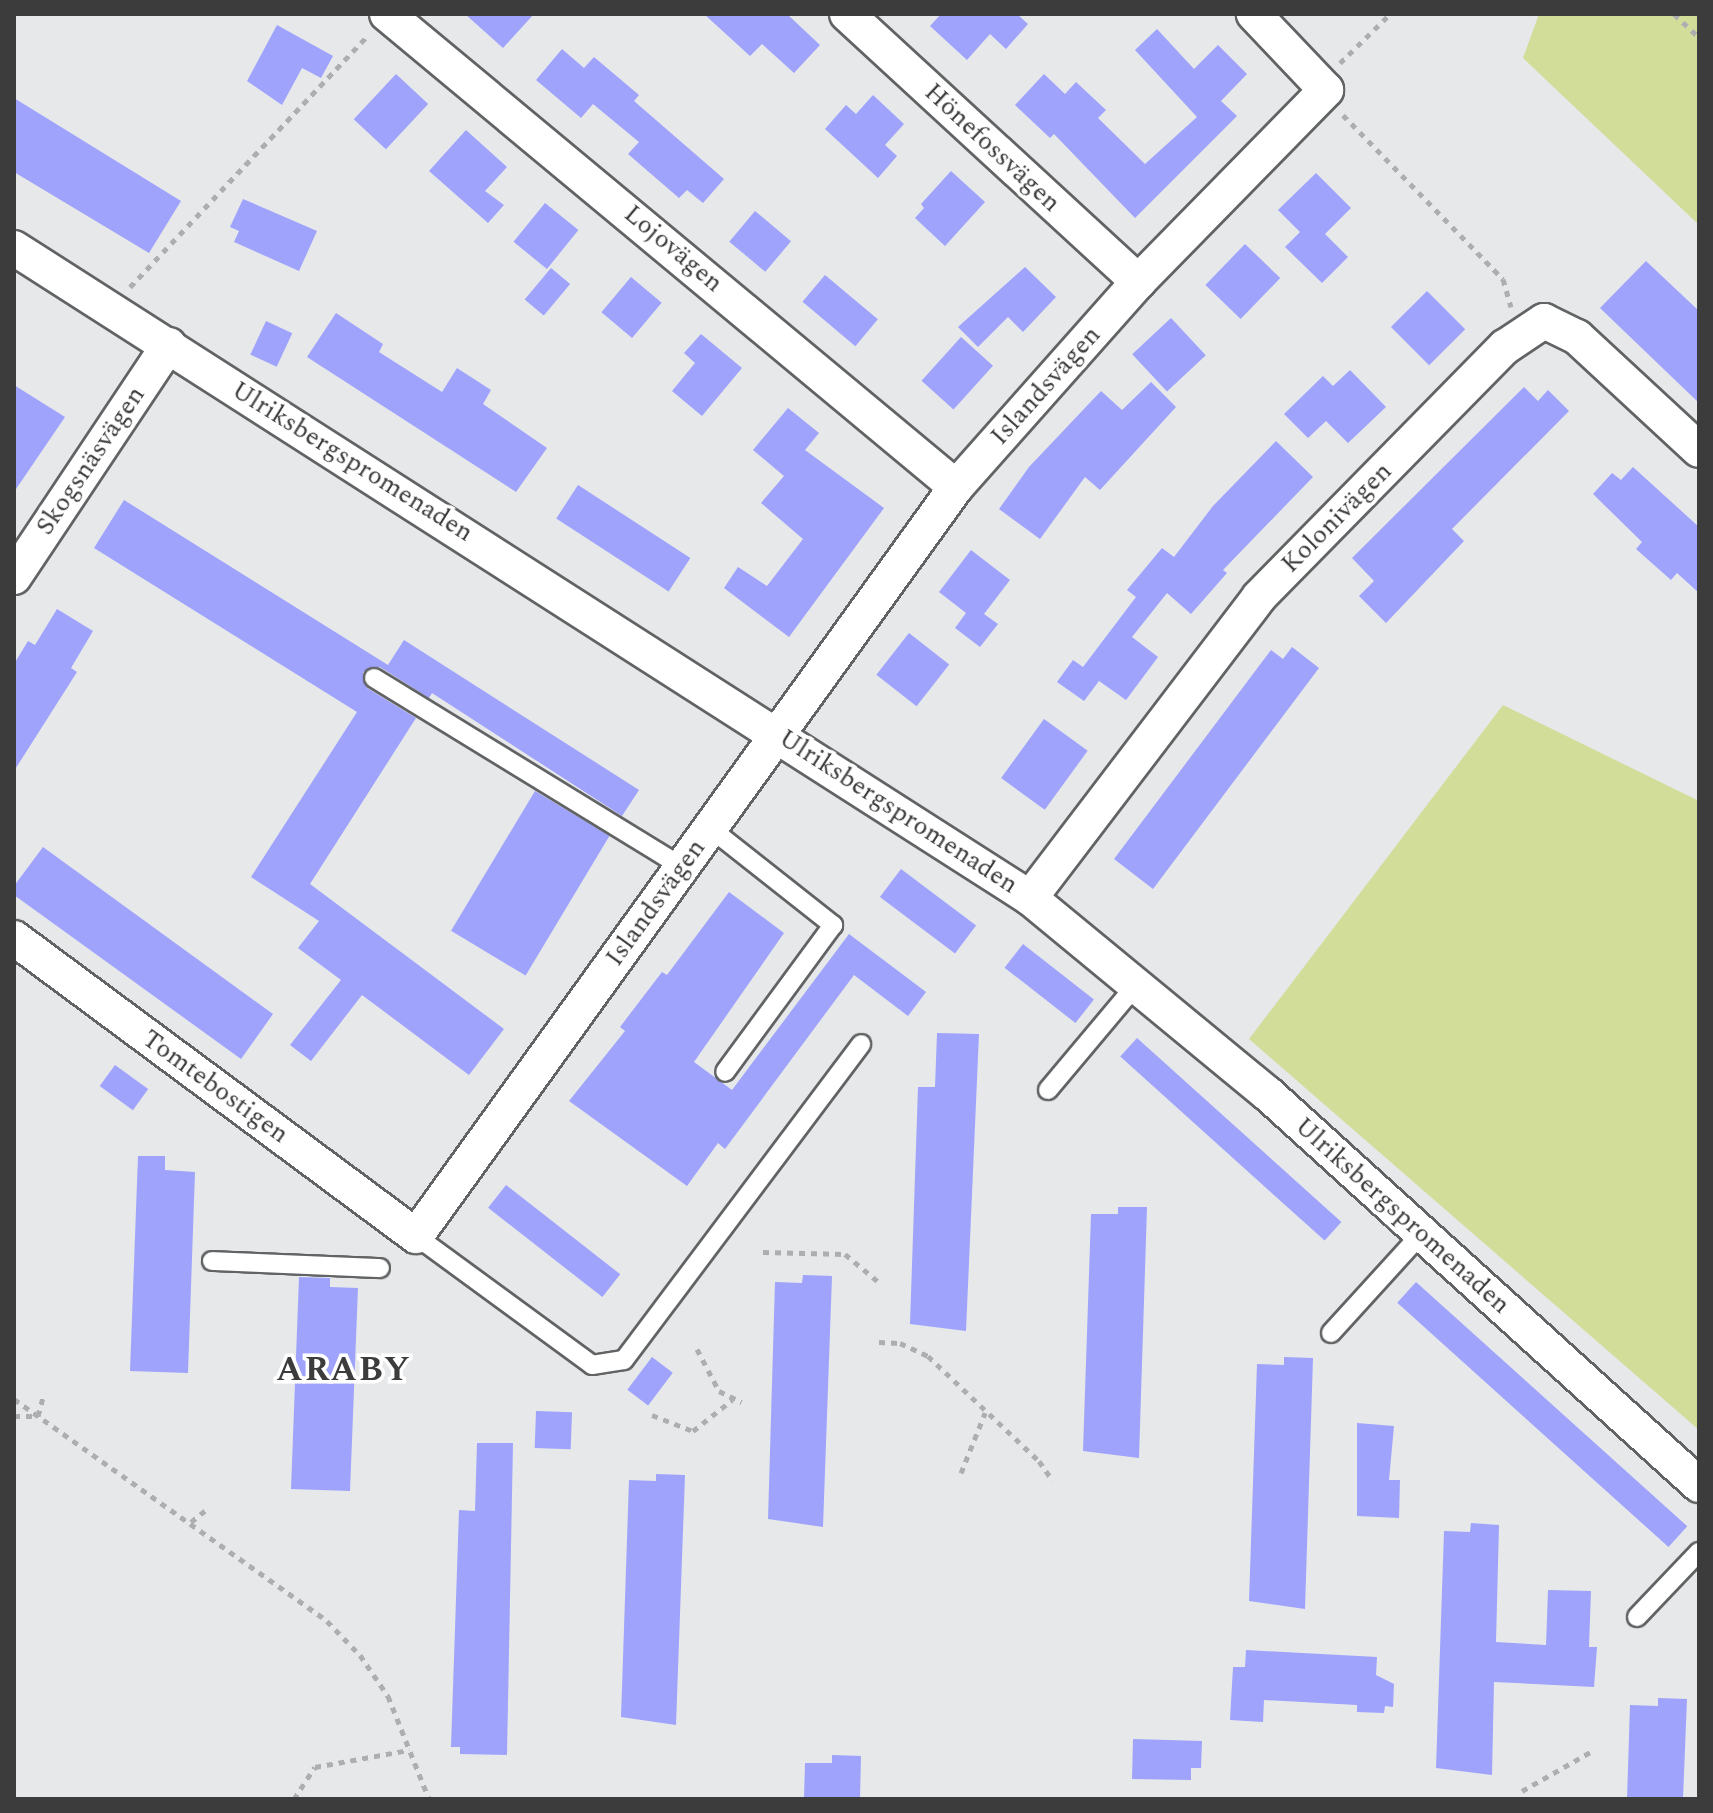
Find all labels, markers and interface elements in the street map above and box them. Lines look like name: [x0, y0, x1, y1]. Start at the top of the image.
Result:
street label: Hönefossvägen: [917, 77, 1067, 219]
street label: Lojovägen: [617, 199, 729, 299]
street label: Islandsvägen: [984, 320, 1108, 452]
street label: Ulriksbergspromenaden: [226, 375, 478, 549]
street label: Skogsnäsvägen: [30, 381, 152, 541]
street label: Kolonivägen: [1275, 456, 1399, 580]
street label: Ulriksbergspromenaden: [773, 723, 1023, 901]
street label: Islandsvägen: [599, 833, 713, 973]
street label: Tomtebostigen: [136, 1024, 294, 1150]
street label: Ulriksbergspromenaden: [1288, 1111, 1516, 1321]
district label: ARABY: [276, 1351, 412, 1391]

